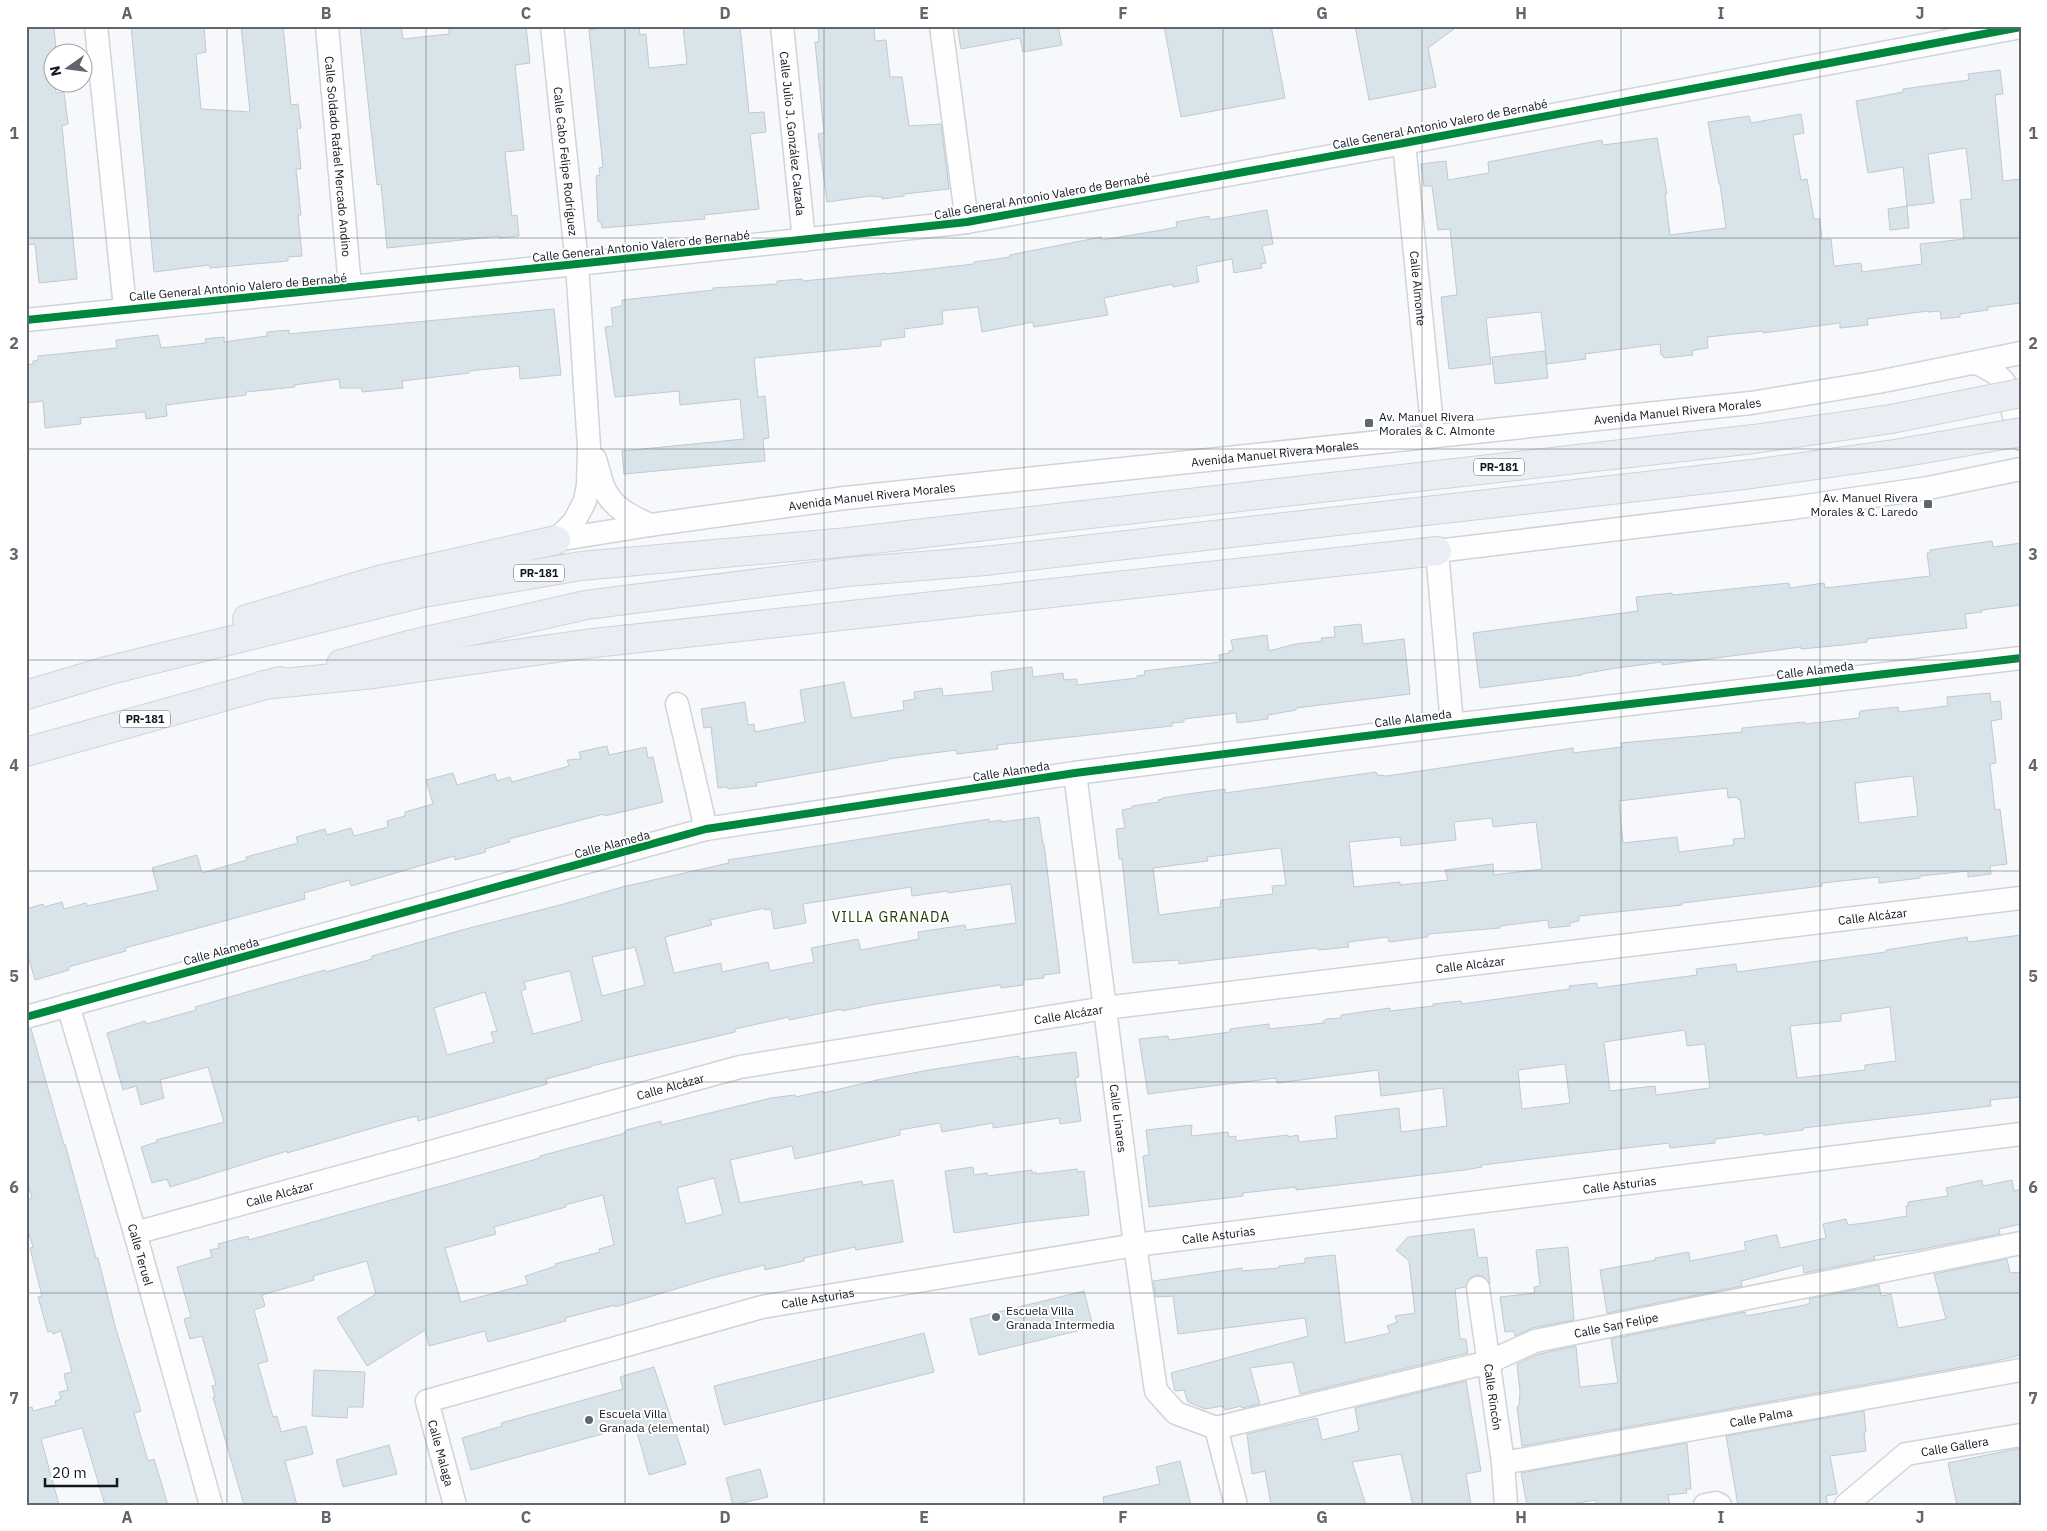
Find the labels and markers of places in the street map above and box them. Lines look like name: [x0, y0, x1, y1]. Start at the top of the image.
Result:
place label: Av. Manuel Rivera Morales & C. Almonte: [1379, 409, 1496, 438]
marker: Av. Manuel Rivera Morales & C. Almonte: [1363, 417, 1375, 429]
place label: Av. Manuel Rivera Morales & C. Laredo: [1811, 490, 1919, 519]
marker: Av. Manuel Rivera Morales & C. Laredo: [1922, 498, 1934, 510]
place label: Escuela Villa Granada Intermedia: [1006, 1303, 1115, 1332]
marker: Escuela Villa Granada Intermedia: [990, 1311, 1002, 1323]
place label: Escuela Villa Granada (elemental): [599, 1406, 710, 1435]
marker: Escuela Villa Granada (elemental): [583, 1414, 595, 1426]

